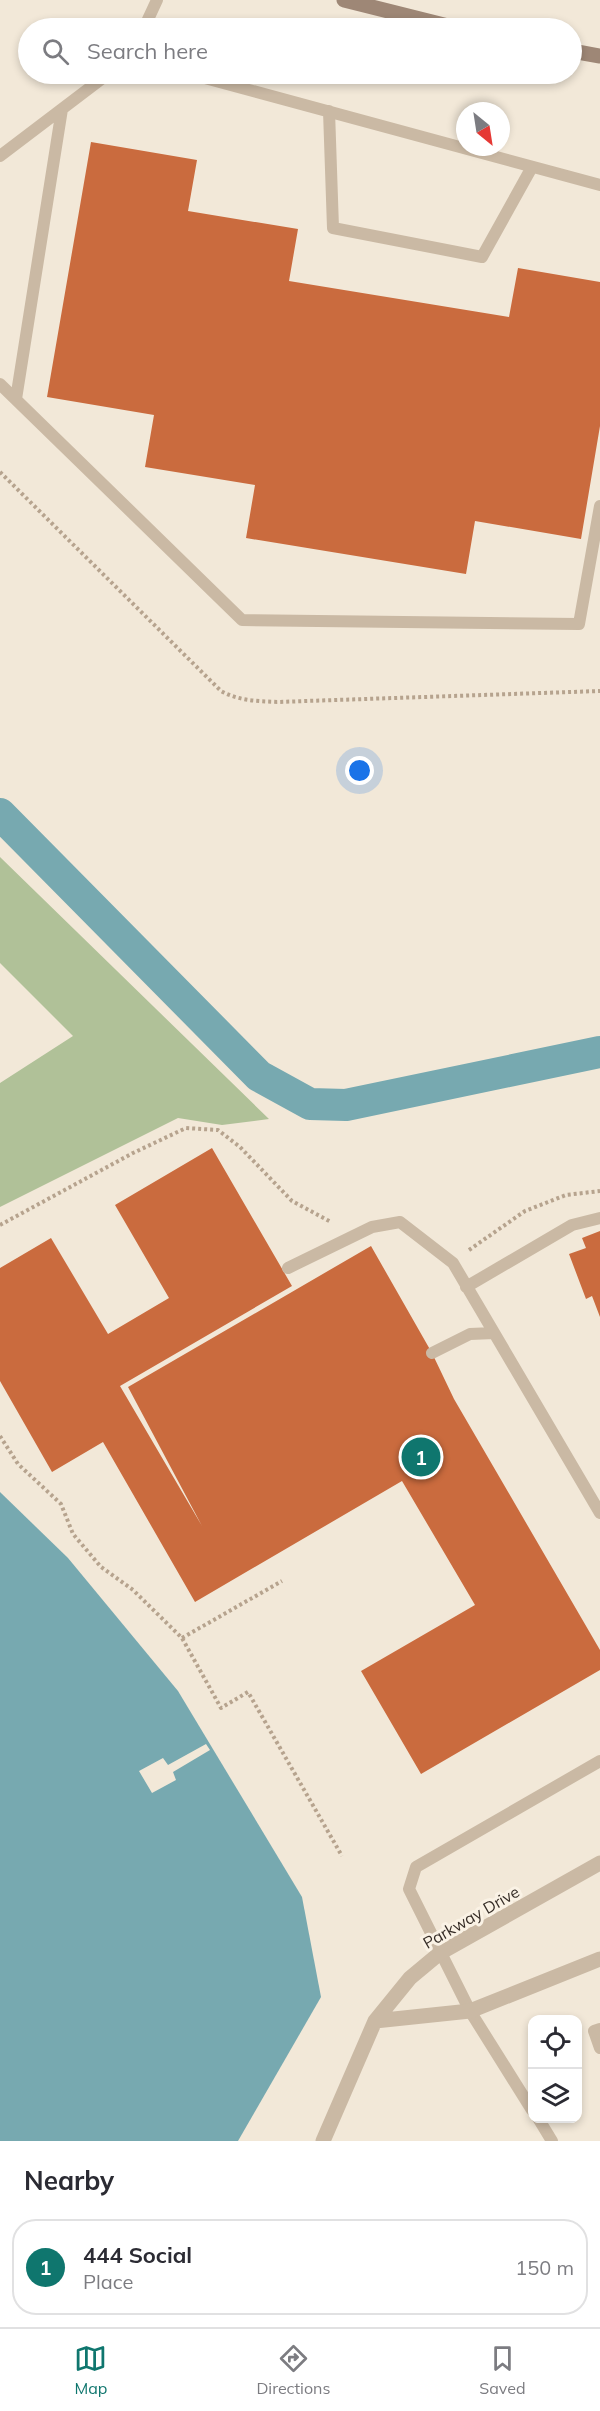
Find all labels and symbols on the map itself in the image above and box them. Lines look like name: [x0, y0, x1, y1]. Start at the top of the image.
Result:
north arrow: [456, 102, 510, 156]
your location: [345, 756, 374, 785]
pin: 1: [402, 1434, 440, 1480]
street label: Parkway Drive: [419, 1881, 523, 1953]

